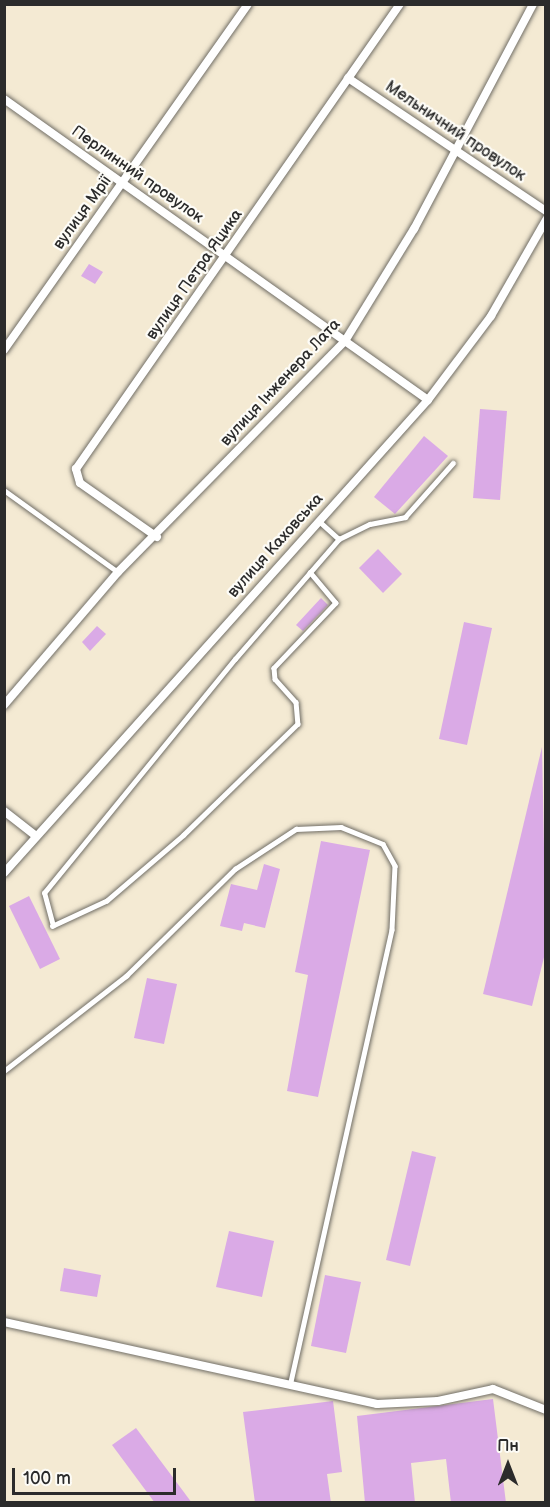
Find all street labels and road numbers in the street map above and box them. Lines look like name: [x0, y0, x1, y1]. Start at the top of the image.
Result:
street label: Мельничний провулок: [381, 78, 529, 186]
street label: Перлинний провулок: [67, 122, 207, 228]
street label: вулиця Мрії: [50, 172, 116, 254]
street label: вулиця Петра Яцика: [143, 206, 247, 344]
street label: вулиця Інженера Лата: [217, 315, 345, 451]
street label: вулиця Каховська: [224, 490, 328, 602]

